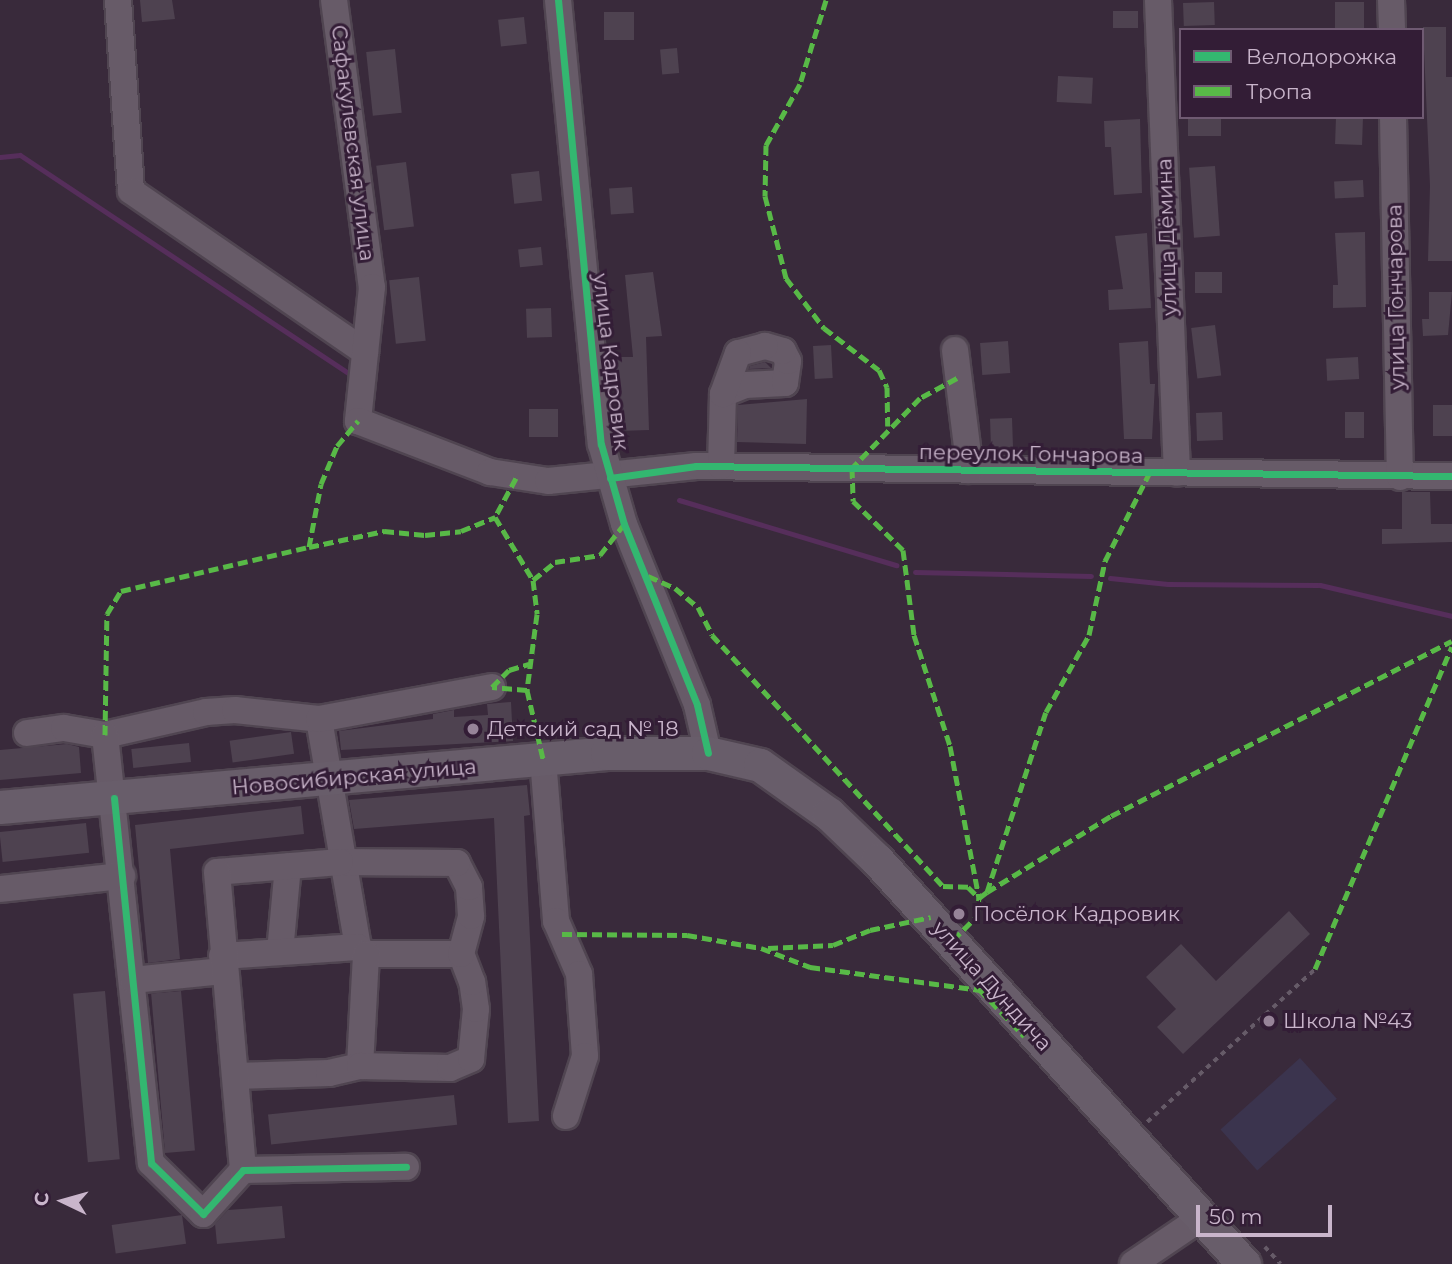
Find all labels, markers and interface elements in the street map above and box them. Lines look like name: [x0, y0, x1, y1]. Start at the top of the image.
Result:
street label: Сафакулевская улица: [326, 24, 380, 262]
legend: [1179, 28, 1424, 119]
text: Велодорожка: [1246, 44, 1397, 69]
text: Тропа: [1246, 79, 1312, 104]
street label: улица Дёмина: [1152, 158, 1182, 316]
street label: улица Гончарова: [1382, 204, 1410, 390]
street label: улица Кадровик: [588, 272, 634, 452]
street label: переулок Гончарова: [919, 439, 1143, 469]
place label: Детский сад № 18: [487, 716, 679, 742]
marker: Детский сад № 18: [465, 721, 481, 737]
street label: Новосибирская улица: [231, 754, 477, 800]
place label: Посёлок Кадровик: [973, 901, 1180, 927]
marker: Посёлок Кадровик: [951, 906, 967, 922]
street label: улица Дундича: [927, 916, 1057, 1056]
place label: Школа №43: [1283, 1008, 1412, 1034]
marker: Школа №43: [1261, 1013, 1277, 1029]
north arrow: [28, 1166, 98, 1236]
scale bar: [1200, 1190, 1336, 1234]
text: С: [30, 1191, 54, 1207]
text: 50 m: [1209, 1204, 1263, 1229]

